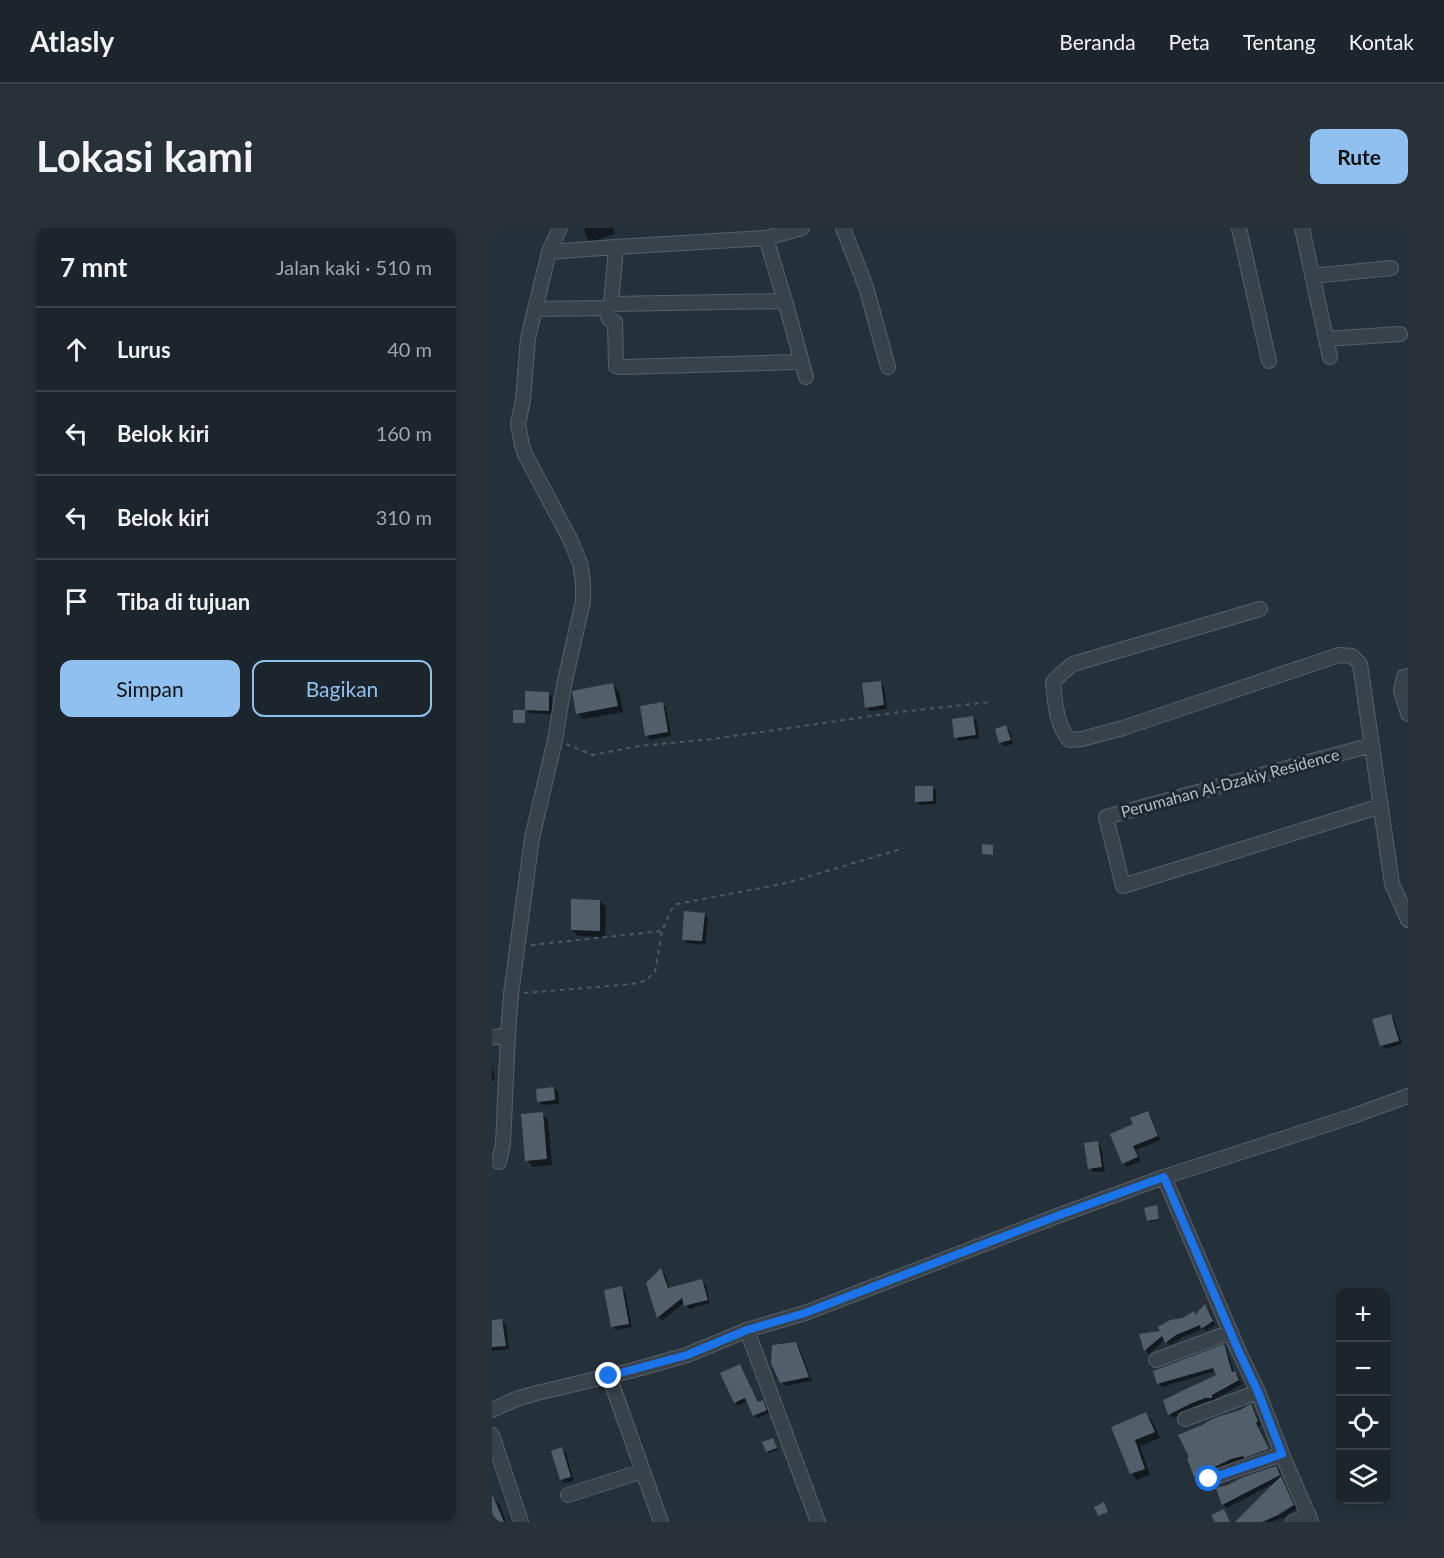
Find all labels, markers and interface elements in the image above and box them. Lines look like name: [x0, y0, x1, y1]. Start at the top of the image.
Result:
text: Atlasly: [30, 24, 114, 58]
text: Beranda: [1059, 29, 1136, 54]
text: Peta: [1169, 29, 1210, 54]
text: Tentang: [1243, 29, 1316, 54]
text: Kontak: [1349, 29, 1414, 54]
button: Rute: [1310, 129, 1408, 184]
text: Lokasi kami: [36, 131, 254, 181]
text: 7 mnt: [60, 251, 127, 283]
text: Jalan kaki · 510 m: [276, 255, 432, 279]
icon: ahead: [60, 333, 93, 366]
text: Lurus: [117, 336, 171, 363]
text: 40 m: [387, 337, 432, 361]
icon: left: [60, 417, 93, 450]
text: Belok kiri: [117, 420, 209, 447]
text: 160 m: [376, 421, 432, 445]
icon: left: [60, 501, 93, 534]
text: Belok kiri: [117, 504, 209, 531]
text: 310 m: [376, 505, 432, 529]
icon: arrive: [60, 585, 93, 618]
text: Tiba di tujuan: [117, 588, 250, 615]
button: Simpan: [60, 660, 240, 717]
button: Bagikan: [252, 660, 432, 717]
street label: Perumahan Al-Dzakiy Residence: [1119, 744, 1341, 821]
map controls: [1336, 1288, 1390, 1504]
button: +: [1336, 1288, 1390, 1342]
button: −: [1336, 1342, 1390, 1396]
route end: [595, 1362, 621, 1388]
button: locate: [1336, 1396, 1390, 1450]
button: layers: [1336, 1450, 1390, 1504]
route start: [1195, 1465, 1221, 1491]

